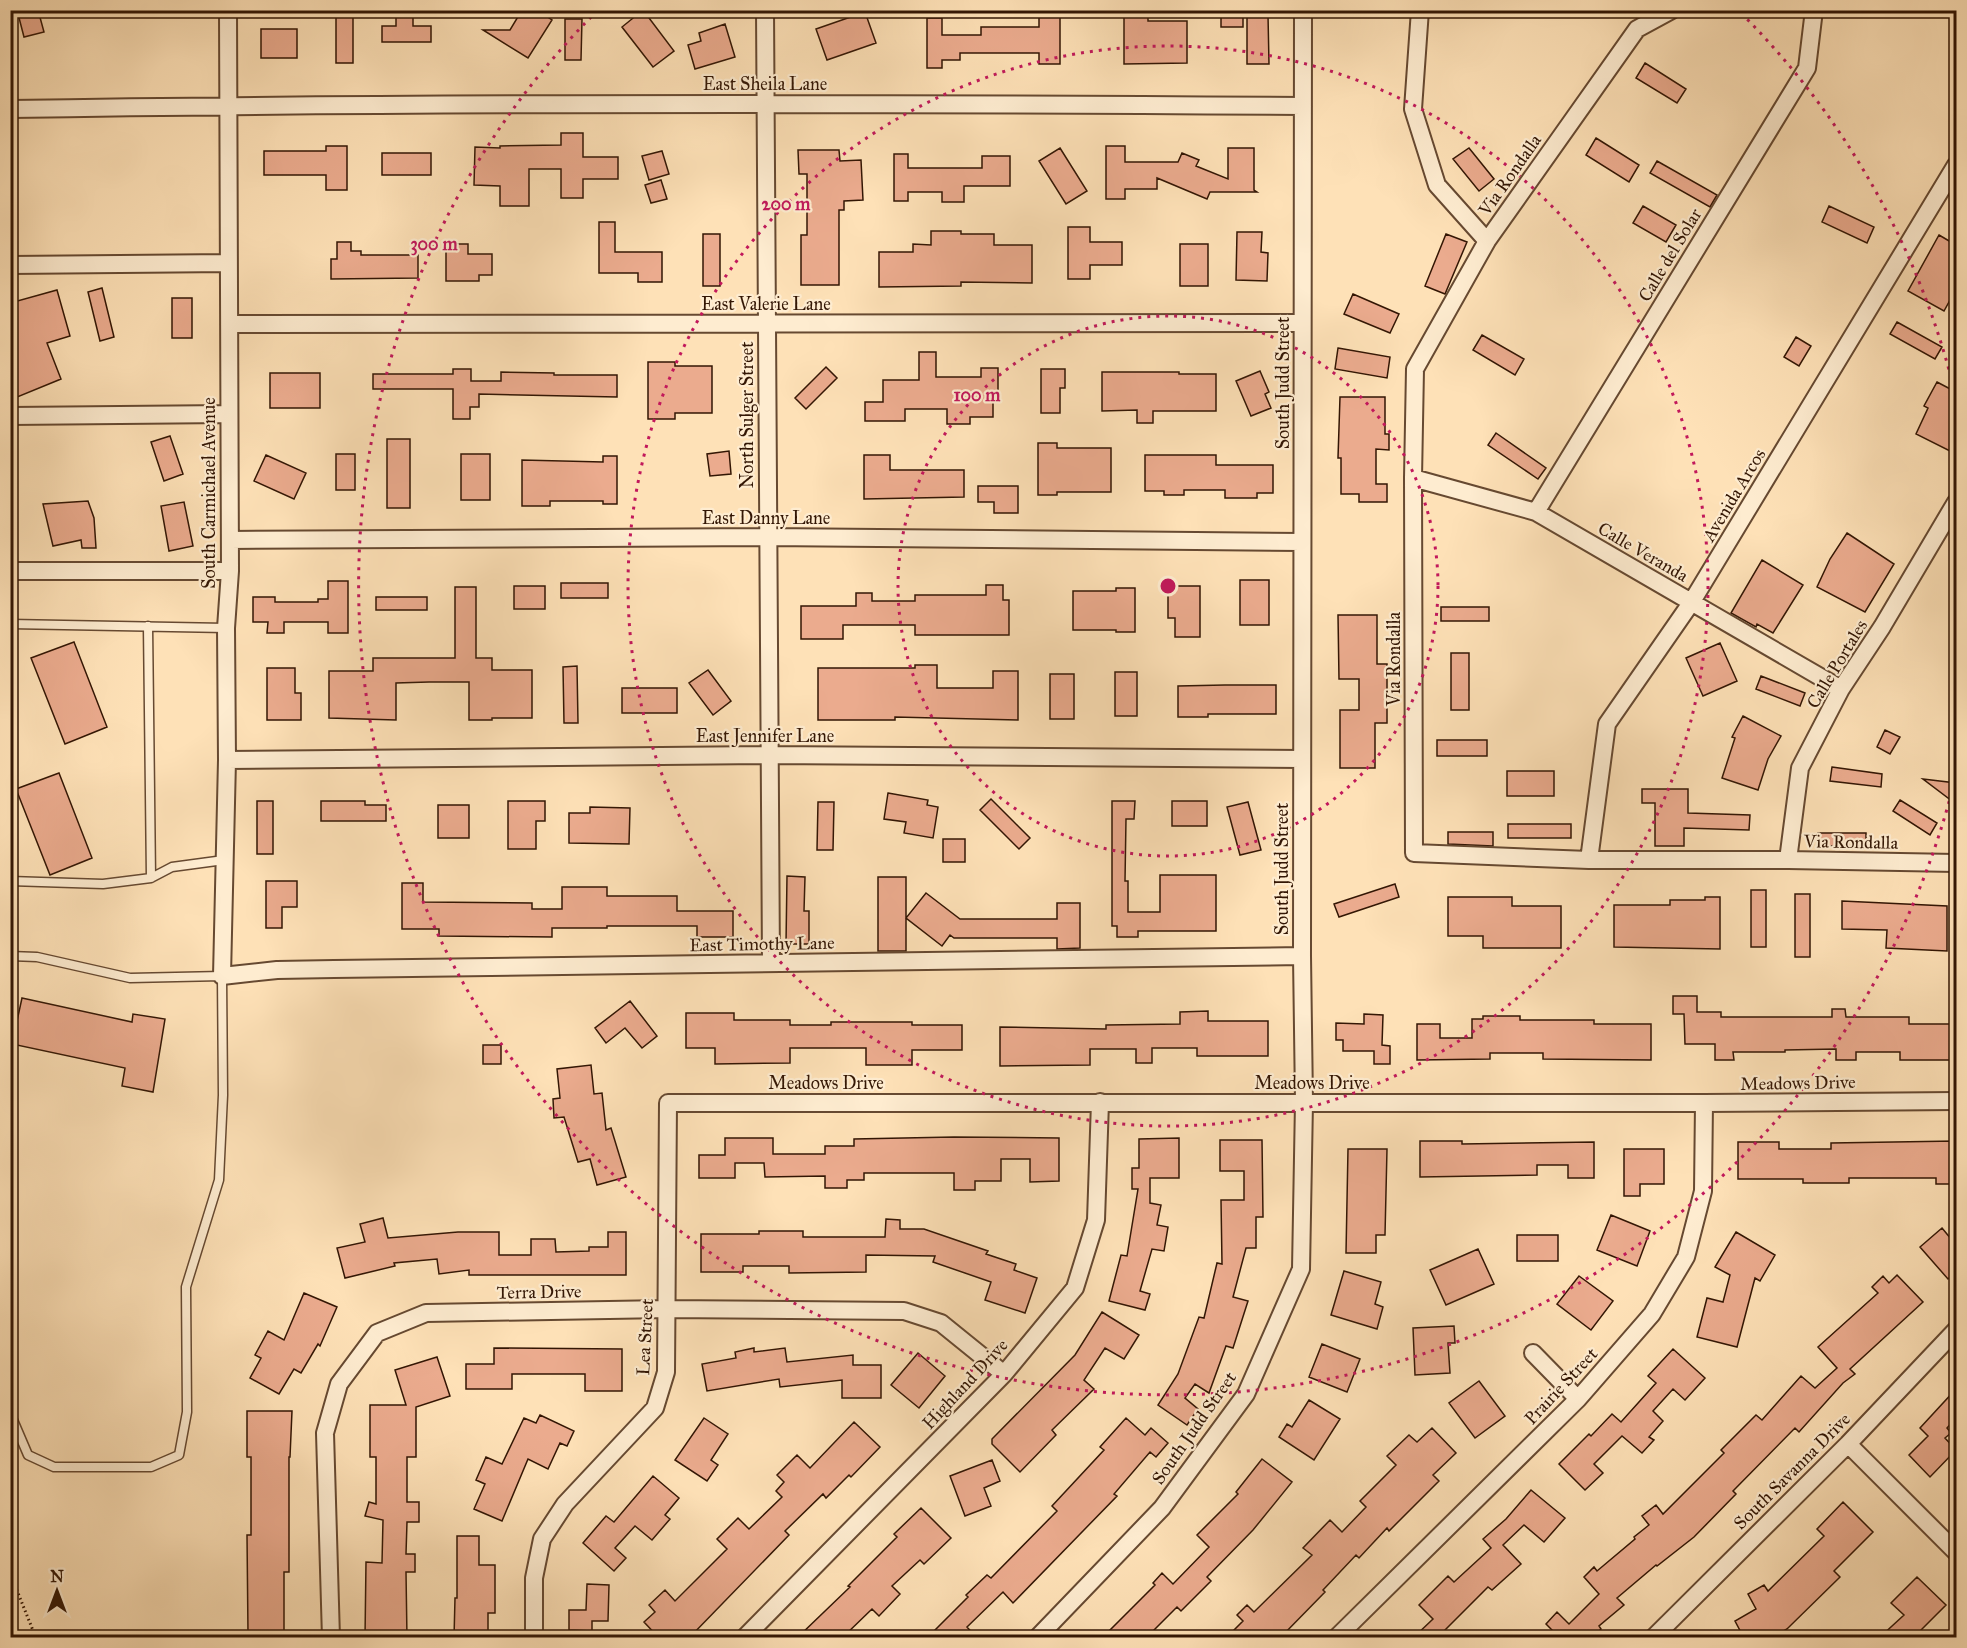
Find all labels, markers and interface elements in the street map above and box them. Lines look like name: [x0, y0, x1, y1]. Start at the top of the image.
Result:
street label: East Sheila Lane: [703, 73, 827, 95]
street label: Via Rondalla: [1473, 130, 1546, 221]
text: 200 m: [762, 193, 811, 215]
street label: Calle del Solar: [1634, 204, 1707, 306]
text: 300 m: [410, 233, 458, 256]
street label: East Valerie Lane: [701, 293, 831, 315]
street label: South Judd Street: [1272, 316, 1295, 449]
street label: North Sulger Street: [736, 341, 759, 489]
text: 100 m: [954, 384, 1001, 406]
street label: South Carmichael Avenue: [198, 397, 220, 589]
street label: Avenida Arcos: [1697, 445, 1770, 546]
street label: East Danny Lane: [702, 507, 830, 529]
street label: Calle Veranda: [1594, 517, 1692, 587]
centre of rings: [1158, 576, 1178, 596]
street label: Via Rondalla: [1383, 611, 1405, 707]
street label: Calle Portales: [1802, 616, 1872, 712]
street label: East Jennifer Lane: [696, 725, 834, 748]
street label: South Judd Street: [1271, 802, 1294, 935]
street label: Via Rondalla: [1803, 830, 1899, 854]
street label: East Timothy Lane: [689, 932, 835, 956]
street label: Meadows Drive: [1740, 1071, 1856, 1095]
street label: Meadows Drive: [768, 1072, 884, 1094]
street label: Meadows Drive: [1254, 1072, 1370, 1094]
street label: Terra Drive: [496, 1280, 582, 1304]
street label: Lea Street: [632, 1297, 658, 1376]
street label: Highland Drive: [918, 1334, 1013, 1434]
street label: Prairie Street: [1520, 1342, 1603, 1429]
street label: South Judd Street: [1147, 1367, 1242, 1489]
street label: South Savanna Drive: [1729, 1408, 1855, 1534]
north arrow: [27, 1561, 87, 1621]
text: N: [50, 1567, 64, 1586]

